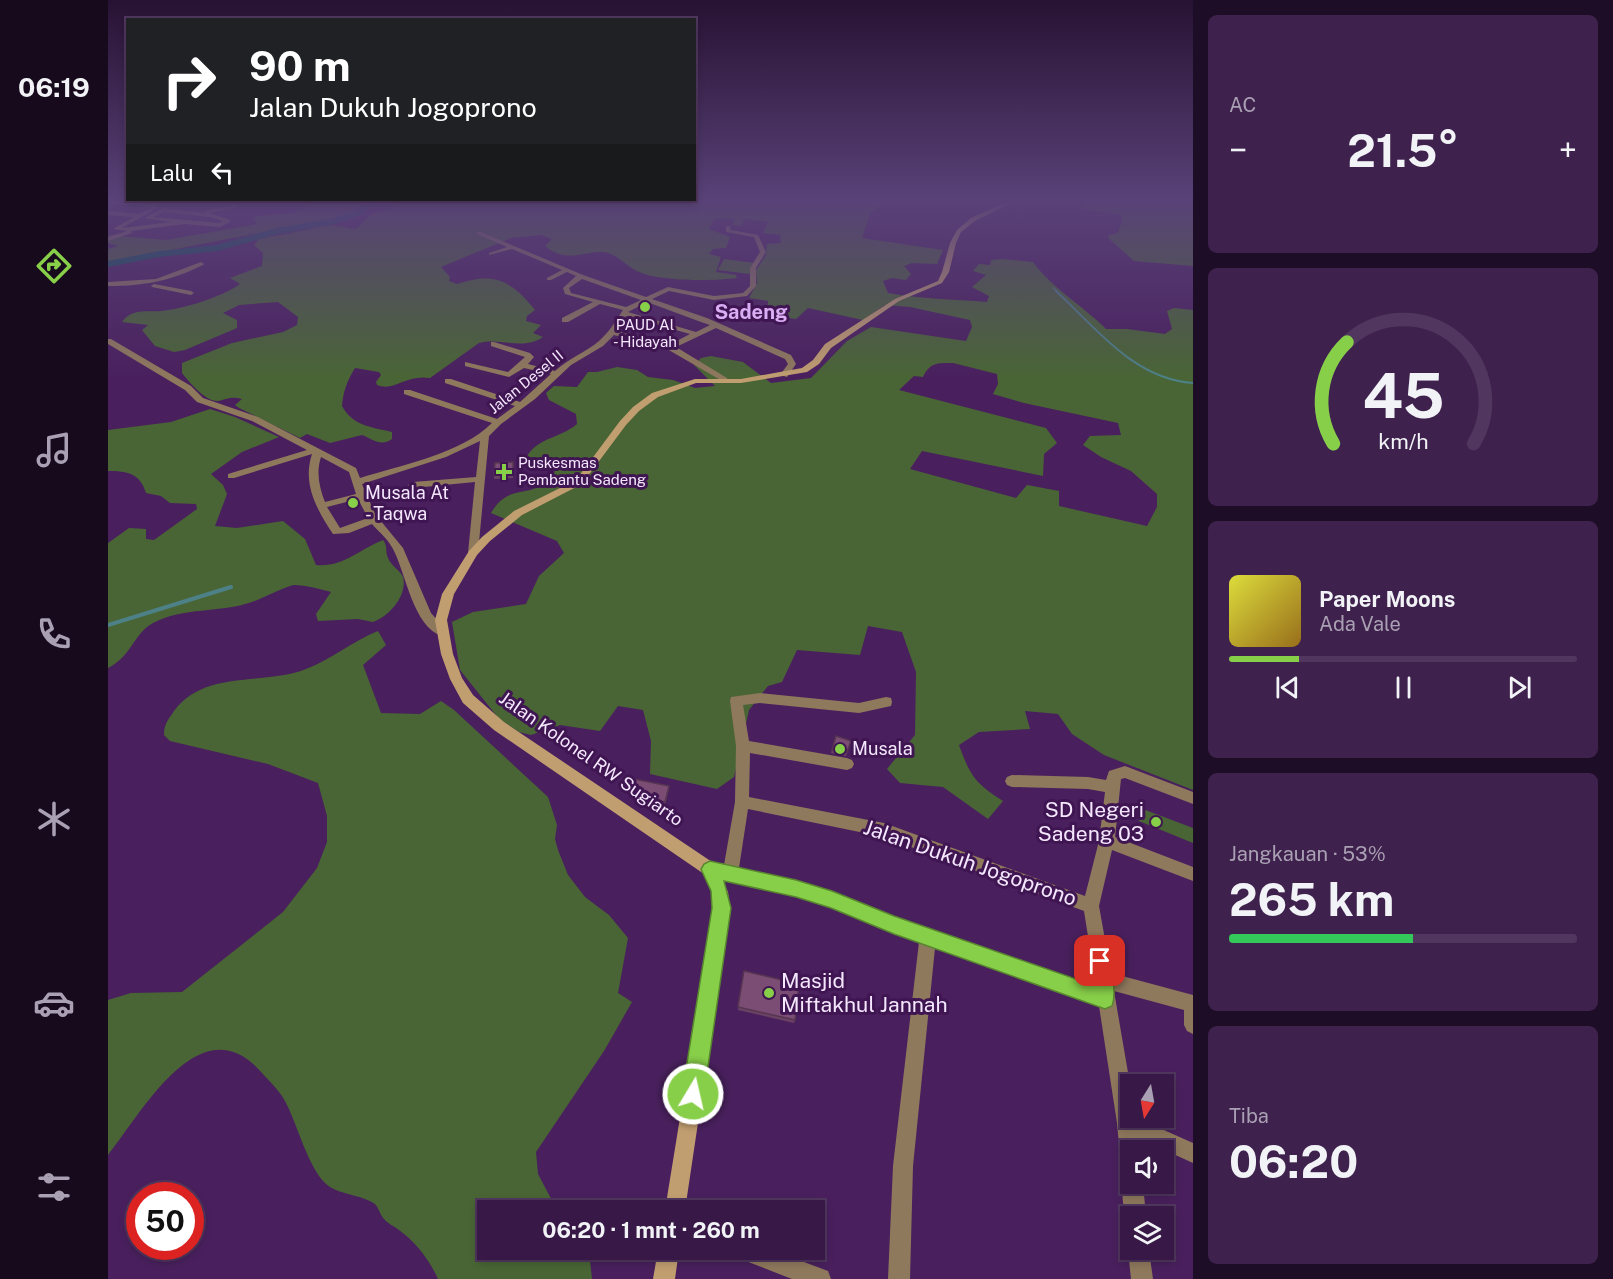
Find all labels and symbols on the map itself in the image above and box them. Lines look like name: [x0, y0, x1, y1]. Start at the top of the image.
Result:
marker: PAUD Al - Hidayah: [638, 300, 652, 314]
district label: Sadeng: [714, 300, 788, 324]
place label: PAUD Al - Hidayah: [613, 316, 677, 350]
street label: Jalan Desel II: [485, 346, 566, 417]
place label: Puskesmas Pembantu Sadeng: [518, 454, 646, 488]
marker: Puskesmas Pembantu Sadeng: [495, 463, 513, 481]
place label: Musala At - Taqwa: [365, 482, 449, 524]
marker: Musala At - Taqwa: [346, 496, 360, 510]
street label: Jalan Kolonel RW Sugiarto: [495, 687, 687, 830]
place label: Musala: [852, 738, 913, 759]
marker: Musala: [833, 742, 847, 756]
place label: SD Negeri Sadeng 03: [1038, 797, 1144, 846]
street label: Jalan Dukuh Jogoprono: [860, 814, 1080, 911]
marker: SD Negeri Sadeng 03: [1149, 815, 1163, 829]
pin: [1074, 935, 1125, 986]
place label: Masjid Miftakhul Jannah: [781, 968, 948, 1017]
marker: Masjid Miftakhul Jannah: [762, 986, 776, 1000]
position arrow: [661, 1062, 725, 1126]
north arrow: [1120, 1074, 1174, 1128]
speed limit sign: 50: [126, 1182, 204, 1260]

